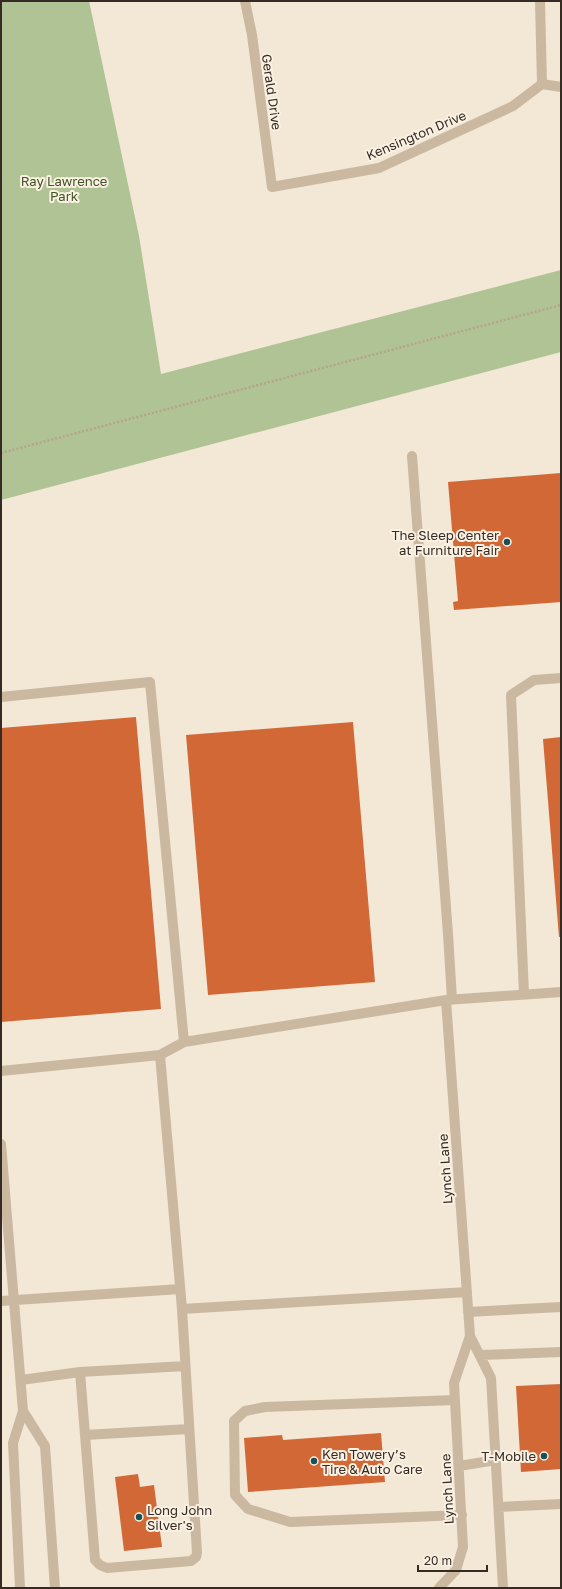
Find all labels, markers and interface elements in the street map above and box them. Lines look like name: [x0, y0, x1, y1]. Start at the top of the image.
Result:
street label: Gerald Drive: [259, 53, 285, 131]
street label: Kensington Drive: [364, 107, 468, 163]
park label: Ray Lawrence Park: [21, 173, 107, 204]
place label: The Sleep Center at Furniture Fair: [391, 527, 499, 558]
marker: The Sleep Center at Furniture Fair: [502, 537, 512, 547]
street label: Lynch Lane: [435, 1133, 455, 1205]
place label: Ken Towery’s Tire & Auto Care: [322, 1446, 422, 1477]
place label: T-Mobile: [481, 1448, 536, 1464]
marker: T-Mobile: [539, 1451, 549, 1461]
street label: Lynch Lane: [437, 1453, 457, 1525]
marker: Ken Towery’s Tire & Auto Care: [309, 1456, 319, 1466]
place label: Long John Silver's: [147, 1502, 212, 1533]
marker: Long John Silver's: [134, 1512, 144, 1522]
scale bar: [418, 1547, 487, 1573]
text: 20 m: [424, 1553, 452, 1568]

